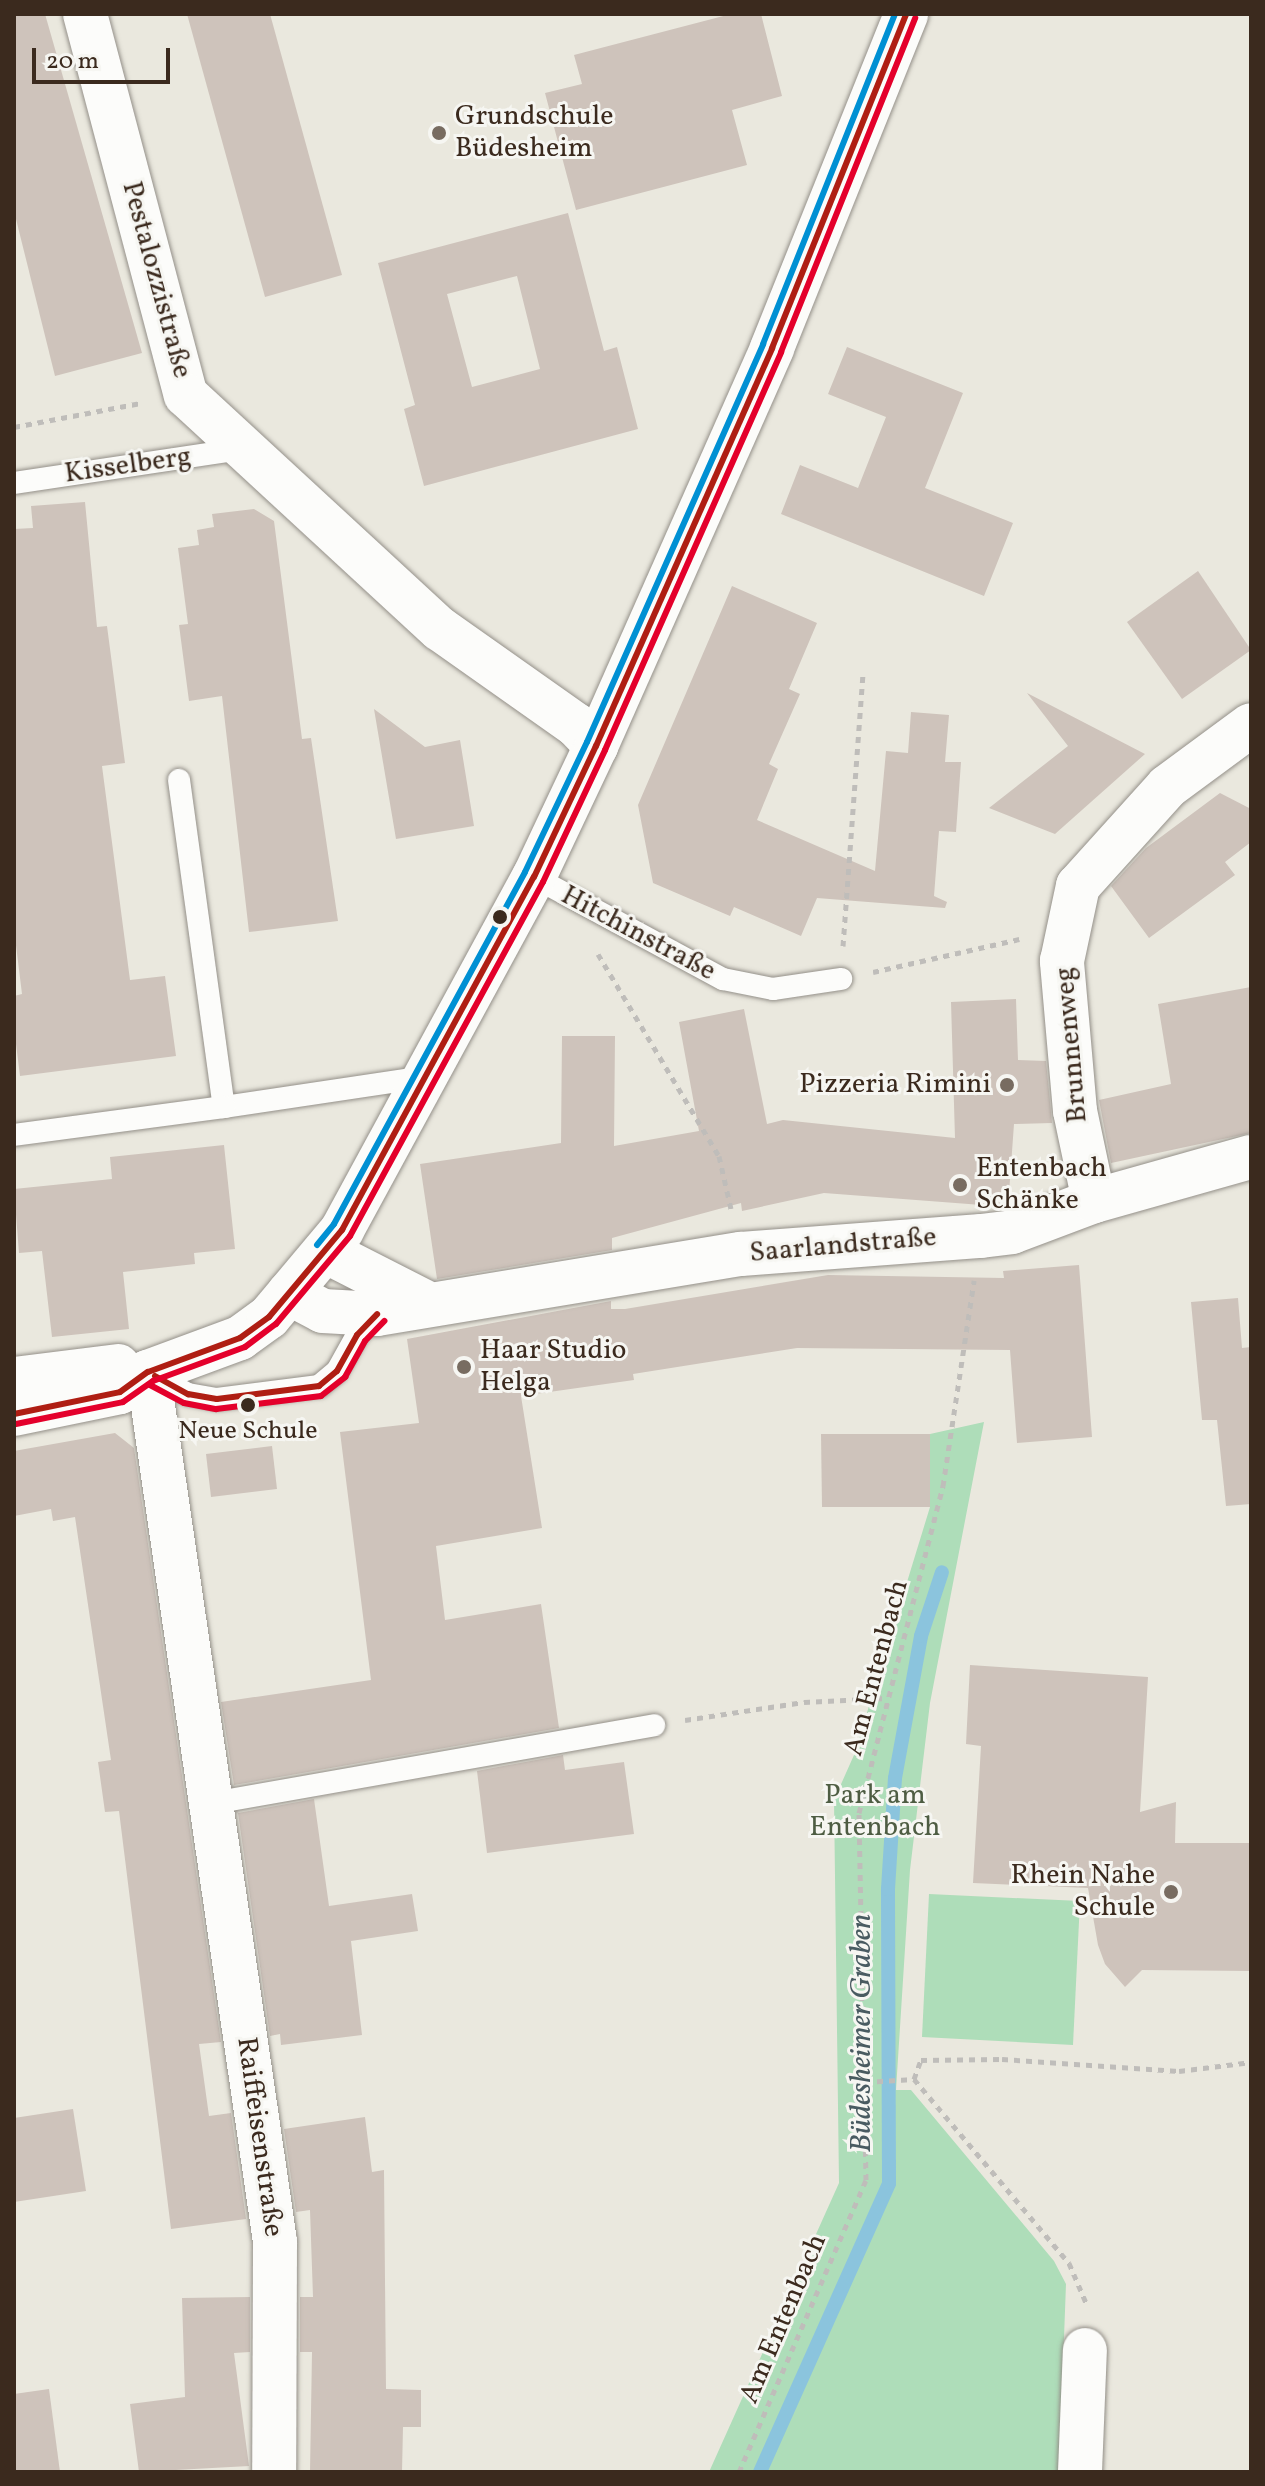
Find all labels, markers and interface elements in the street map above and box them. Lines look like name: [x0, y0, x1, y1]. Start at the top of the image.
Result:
scale bar: [36, 32, 174, 82]
text: 20 m: [46, 45, 99, 79]
place label: Grundschule Büdesheim: [455, 100, 613, 166]
marker: Grundschule Büdesheim: [430, 124, 448, 142]
street label: Pestalozzistraße: [114, 178, 198, 382]
street label: Kisselberg: [62, 440, 194, 492]
street label: Hitchinstraße: [555, 879, 721, 989]
unlabelled marker: [492, 909, 508, 925]
street label: Brunnenweg: [1048, 966, 1096, 1124]
place label: Pizzeria Rimini: [799, 1068, 991, 1102]
marker: Pizzeria Rimini: [998, 1076, 1016, 1094]
place label: Entenbach Schänke: [976, 1152, 1107, 1218]
marker: Entenbach Schänke: [951, 1176, 969, 1194]
street label: Saarlandstraße: [748, 1221, 938, 1271]
place label: Haar Studio Helga: [480, 1334, 626, 1400]
marker: Haar Studio Helga: [455, 1358, 473, 1376]
marker: Neue Schule: [240, 1397, 256, 1413]
place label: Neue Schule: [178, 1416, 318, 1448]
street label: Am Entenbach: [837, 1576, 917, 1760]
park label: Park am Entenbach: [810, 1779, 940, 1845]
place label: Rhein Nahe Schule: [1010, 1859, 1155, 1925]
marker: Rhein Nahe Schule: [1162, 1883, 1180, 1901]
water label: Büdesheimer Graben: [844, 1914, 880, 2152]
street label: Raiffeisenstraße: [228, 2035, 290, 2239]
street label: Am Entenbach: [733, 2229, 835, 2409]

